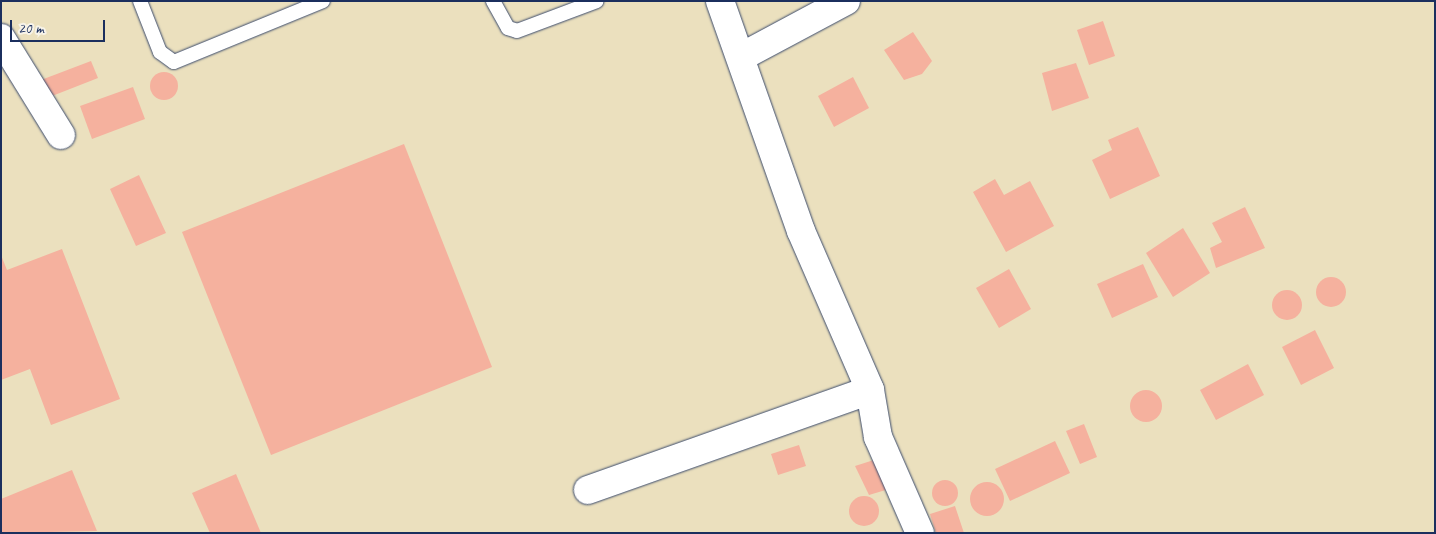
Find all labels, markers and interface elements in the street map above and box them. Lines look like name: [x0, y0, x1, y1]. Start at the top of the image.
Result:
scale bar: [12, 10, 108, 42]
text: 20 m: [18, 19, 44, 38]

